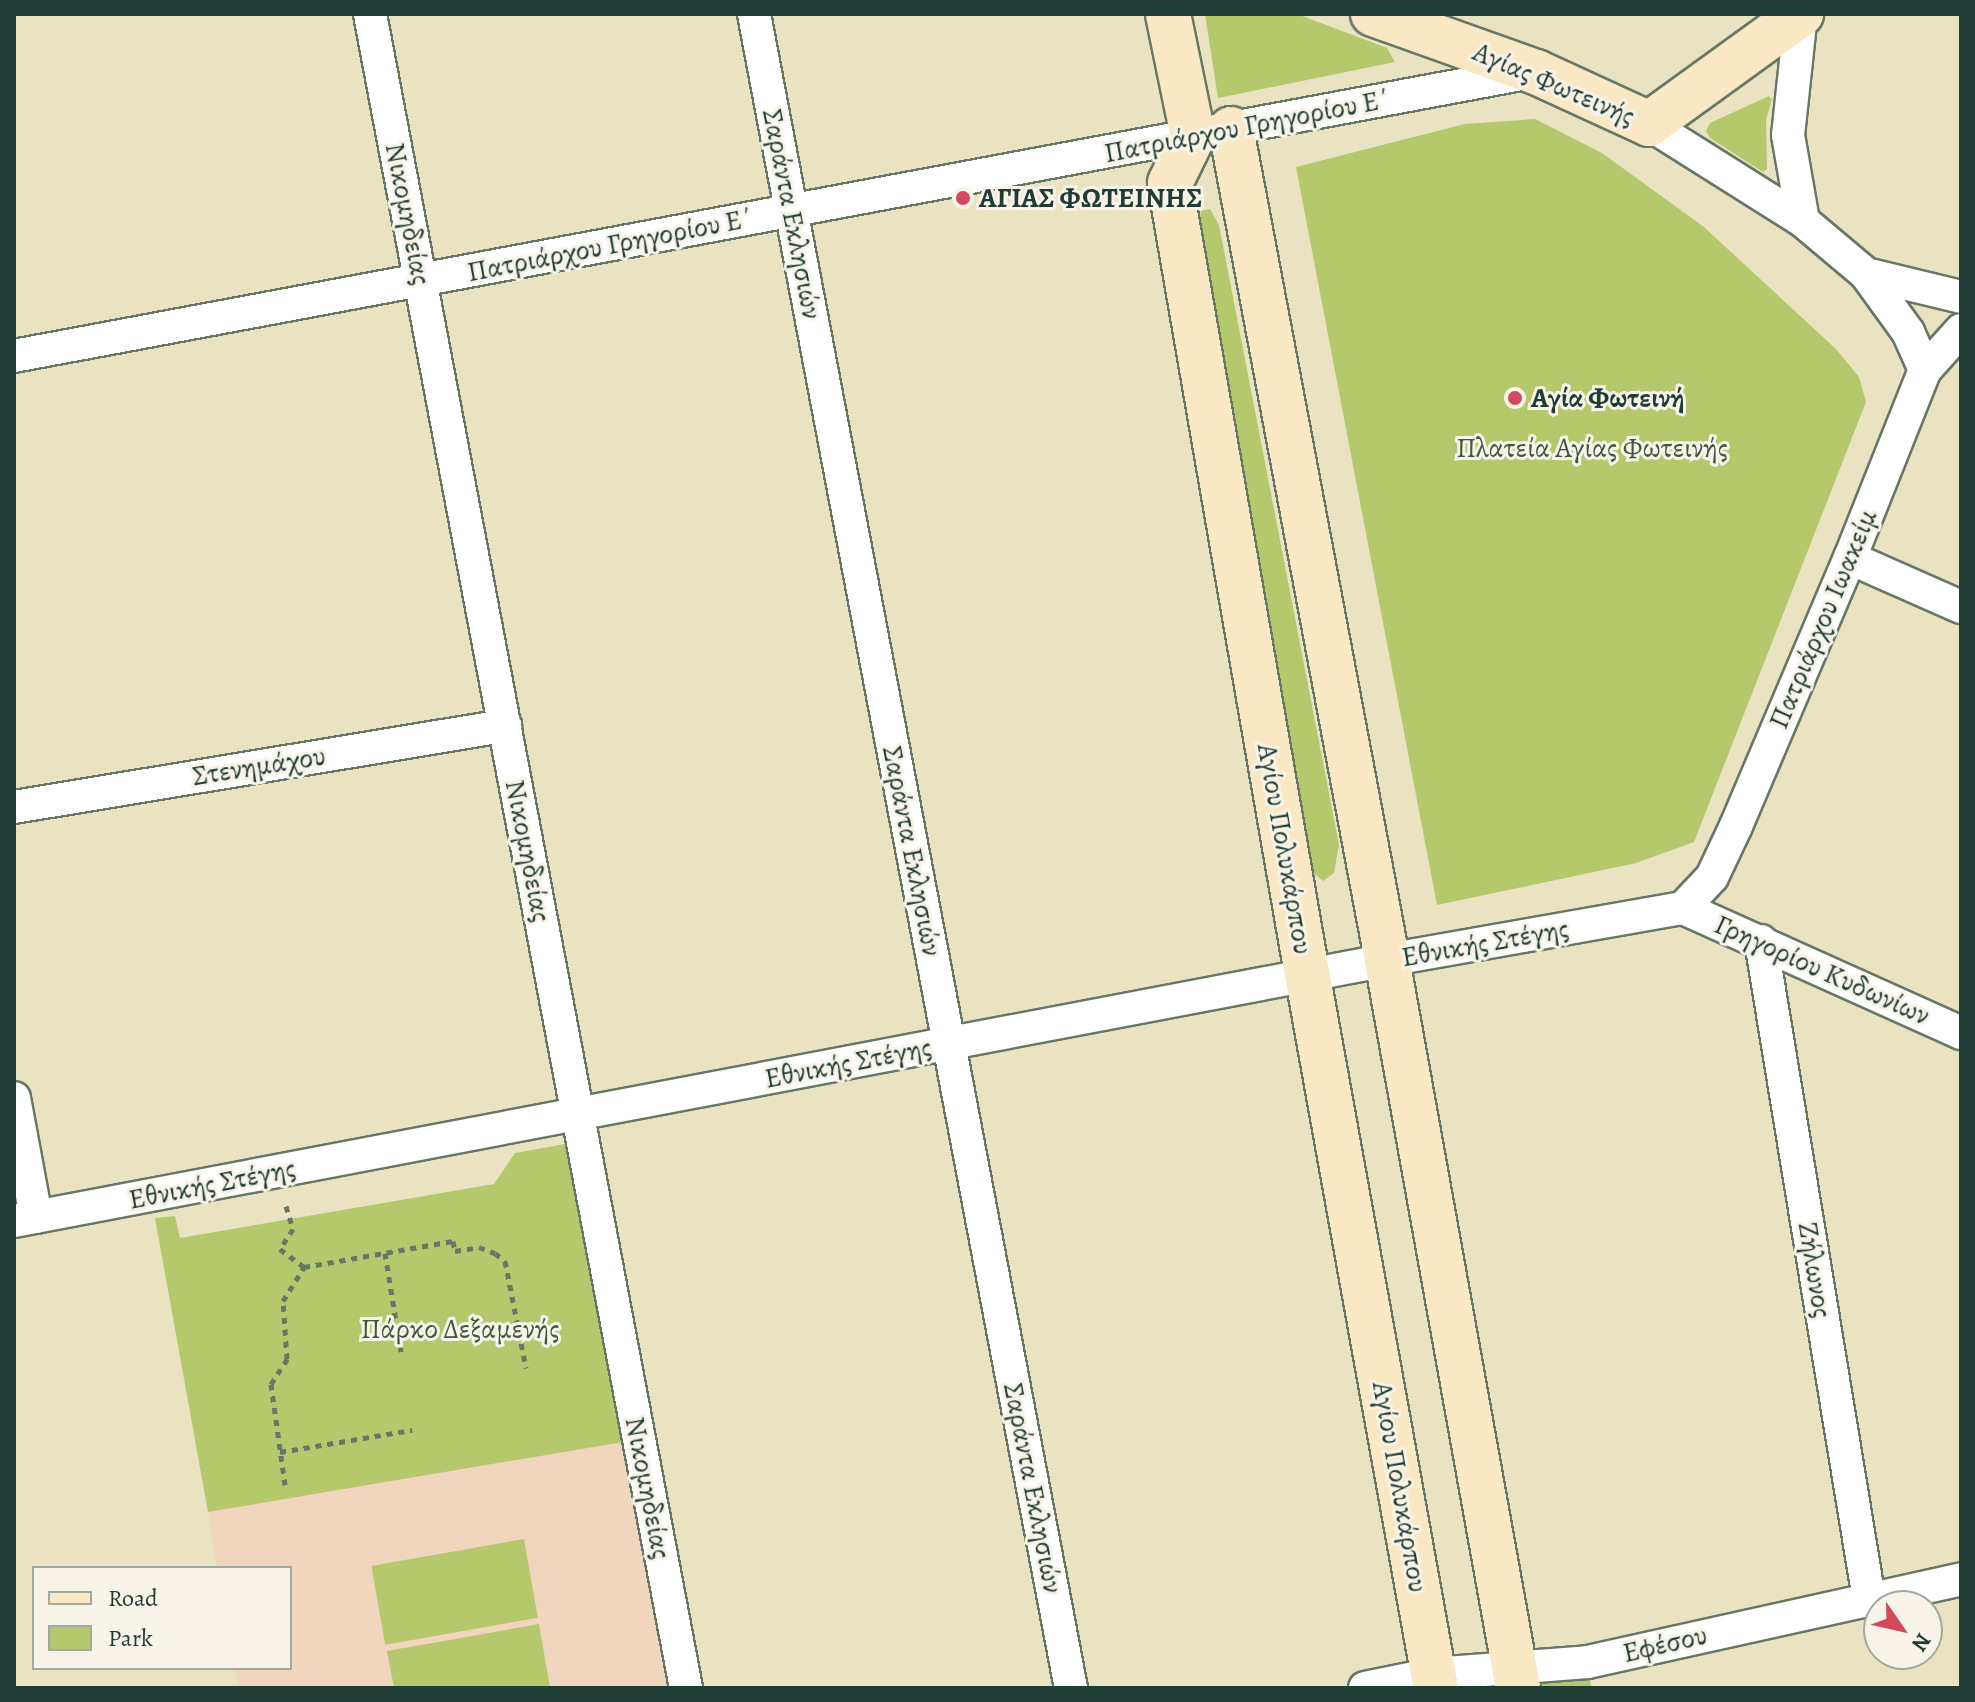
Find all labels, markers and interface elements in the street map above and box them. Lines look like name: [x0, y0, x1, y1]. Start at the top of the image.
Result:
street label: Αγίας Φωτεινής: [1468, 35, 1640, 133]
street label: Πατριάρχου Γρηγορίου Ε΄: [1101, 82, 1393, 170]
street label: Σαράντα Εκλησιών: [755, 106, 829, 322]
street label: Νικομηδείας: [378, 140, 438, 288]
place label: ΑΓΙΑΣ ΦΩΤΕΙΝΗΣ: [979, 181, 1202, 215]
marker: ΑΓΙΑΣ ΦΩΤΕΙΝΗΣ: [954, 189, 972, 207]
street label: Πατριάρχου Γρηγορίου Ε΄: [464, 201, 756, 289]
place label: Αγία Φωτεινή: [1531, 381, 1685, 415]
marker: Αγία Φωτεινή: [1506, 389, 1524, 407]
park label: Πλατεία Αγίας Φωτεινής: [1456, 431, 1728, 465]
street label: Πατριάρχου Ιωακείμ: [1762, 504, 1884, 734]
street label: Στενημάχου: [190, 739, 328, 793]
street label: Αγίου Πολυκάρπου: [1250, 741, 1320, 957]
street label: Σαράντα Εκλησιών: [875, 743, 949, 959]
street label: Νικομηδείας: [498, 777, 558, 925]
street label: Γρηγορίου Κυδωνίων: [1709, 907, 1935, 1033]
street label: Εθνικής Στέγης: [1399, 912, 1571, 974]
street label: Εθνικής Στέγης: [762, 1030, 934, 1096]
street label: Εθνικής Στέγης: [126, 1151, 298, 1217]
street label: Ζήλωνος: [1791, 1220, 1839, 1320]
park label: Πάρκο Δεξαμενής: [361, 1312, 559, 1346]
street label: Αγίου Πολυκάρπου: [1365, 1379, 1435, 1595]
street label: Σαράντα Εκλησιών: [996, 1380, 1070, 1596]
street label: Νικομηδείας: [618, 1414, 678, 1562]
legend: [32, 1566, 292, 1670]
text: Road: [108, 1582, 158, 1614]
north arrow: [1863, 1590, 1943, 1670]
street label: Εφέσου: [1620, 1618, 1710, 1670]
text: Park: [108, 1622, 153, 1654]
text: N: [1904, 1627, 1938, 1657]

